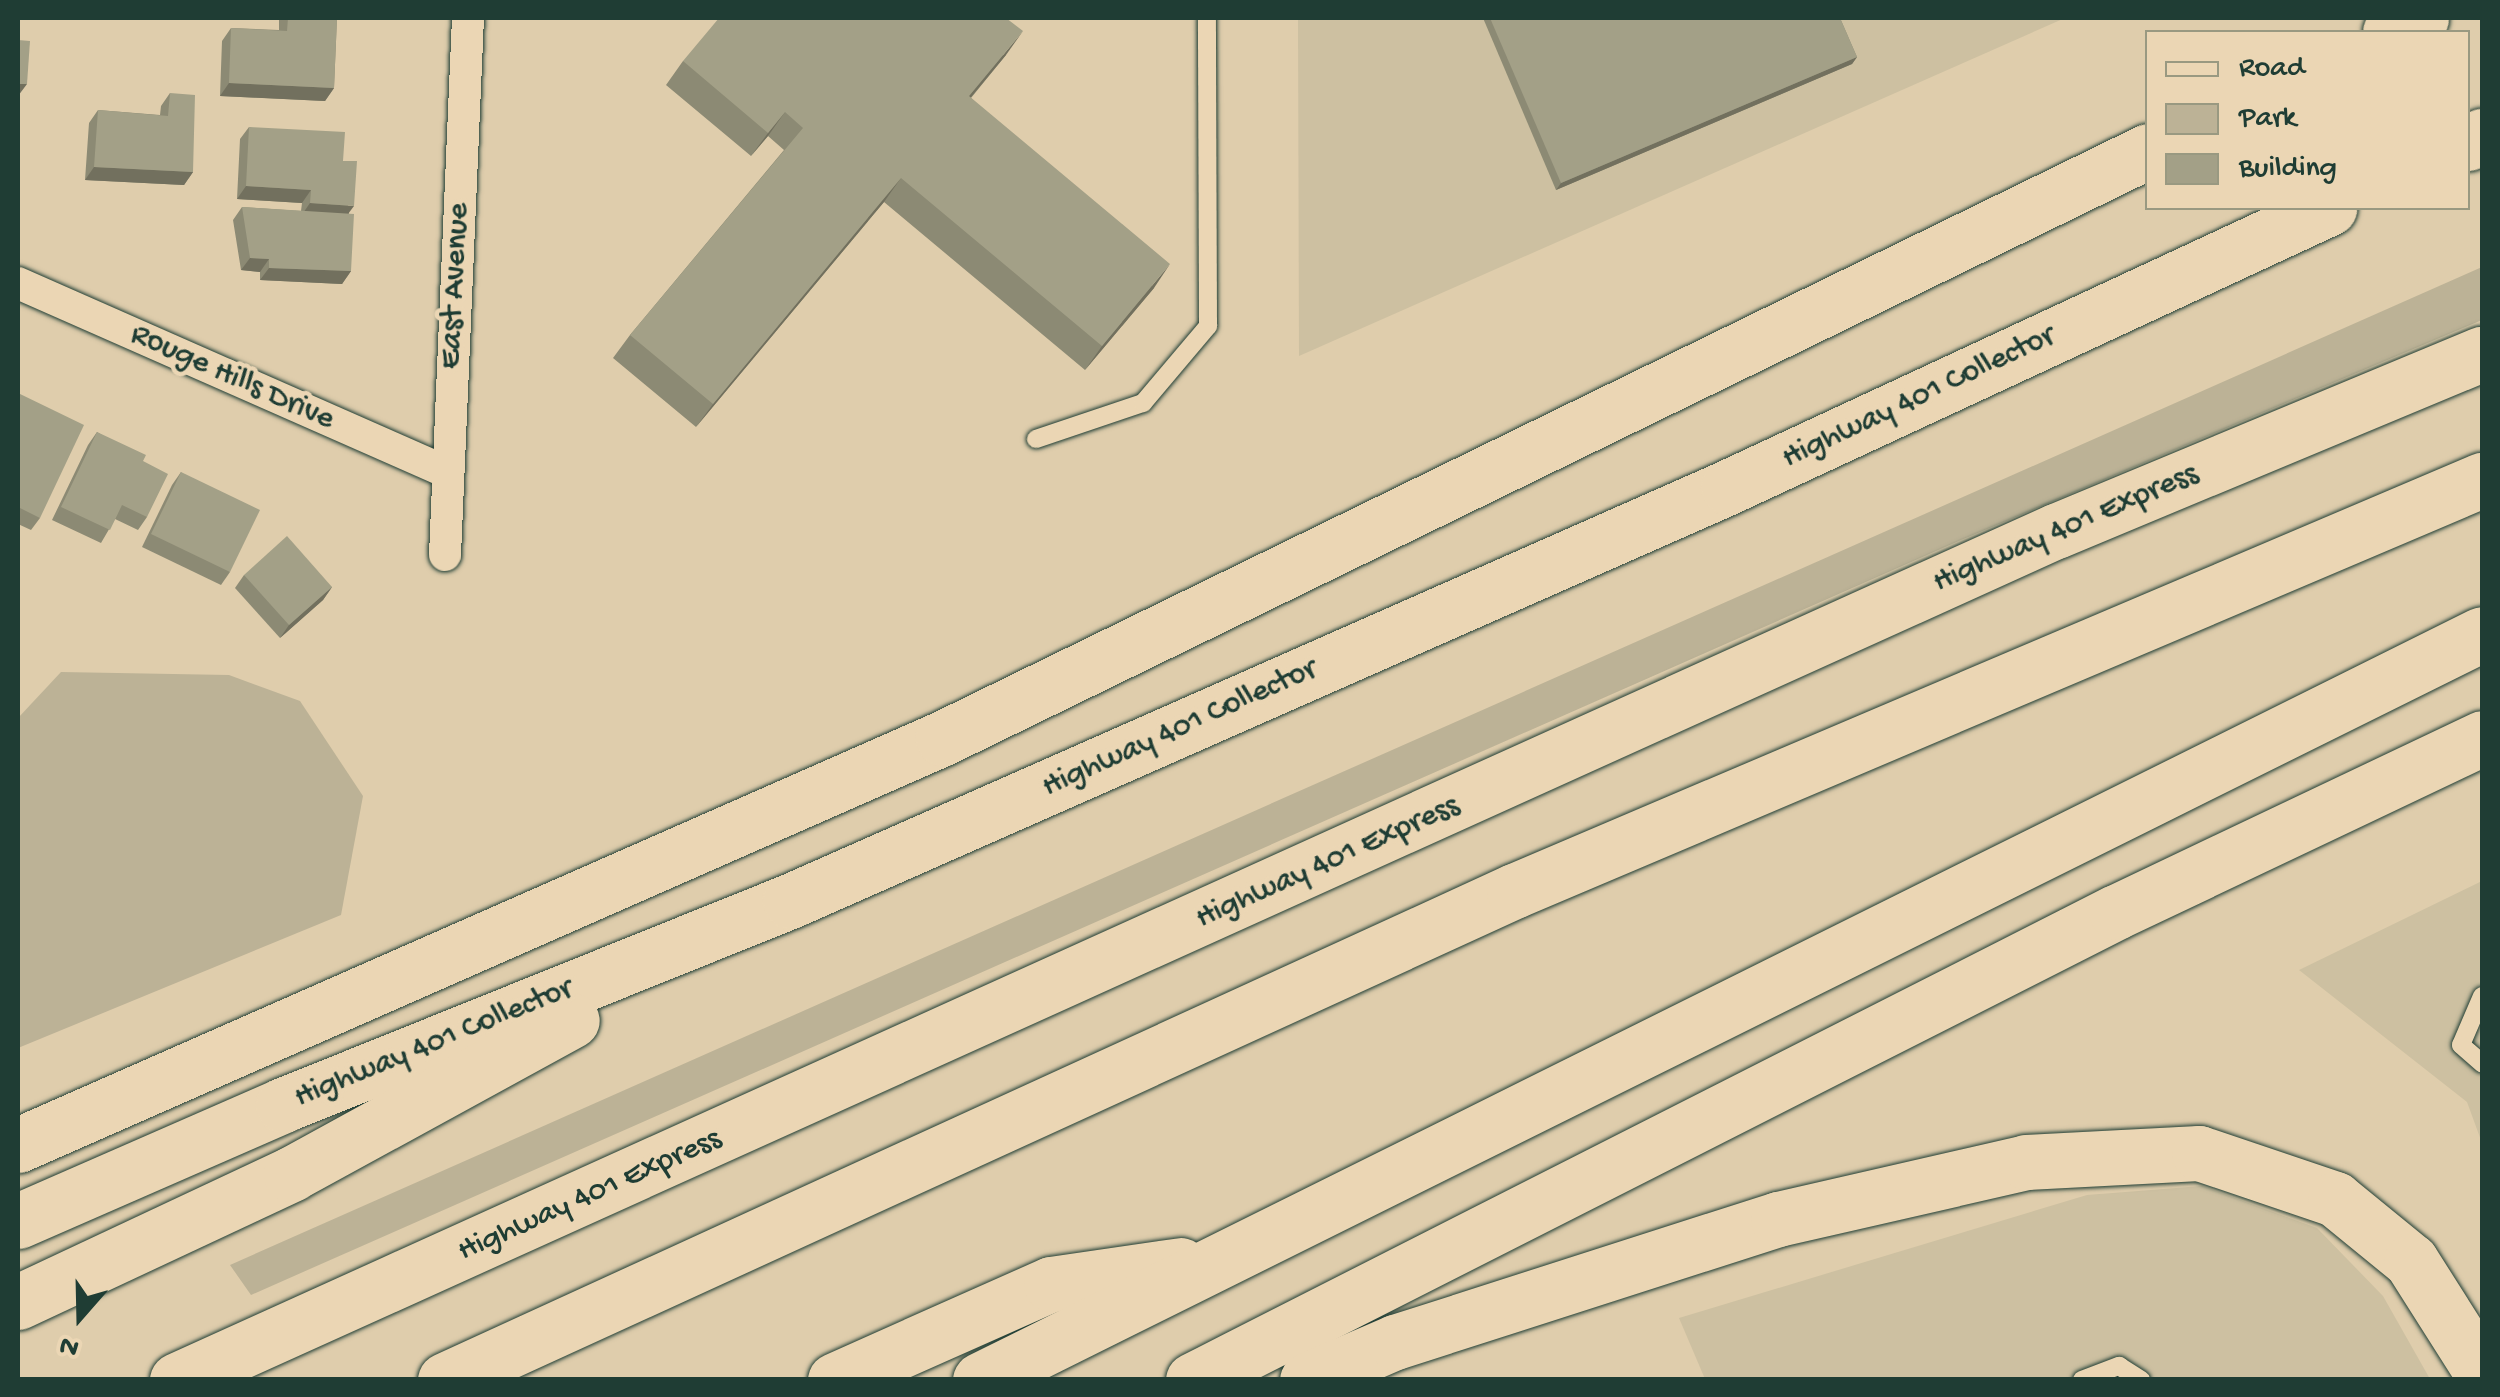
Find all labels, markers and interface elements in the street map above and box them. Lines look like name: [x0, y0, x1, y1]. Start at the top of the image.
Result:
legend: [2145, 30, 2470, 210]
text: Road: [2239, 52, 2305, 87]
text: Park: [2239, 102, 2296, 137]
text: Building: [2239, 152, 2337, 187]
street label: East Avenue: [432, 202, 480, 370]
street label: Rouge Hills Drive: [124, 316, 340, 440]
street label: Highway 401 Collector: [1776, 318, 2062, 478]
street label: Highway 401 Express: [1928, 456, 2204, 602]
street label: Highway 401 Collector: [1037, 651, 1323, 807]
street label: Highway 401 Express: [1190, 788, 1466, 938]
street label: Highway 401 Collector: [289, 971, 579, 1117]
street label: Highway 401 Express: [452, 1121, 728, 1271]
north arrow: [30, 1267, 130, 1367]
text: N: [55, 1327, 84, 1364]

